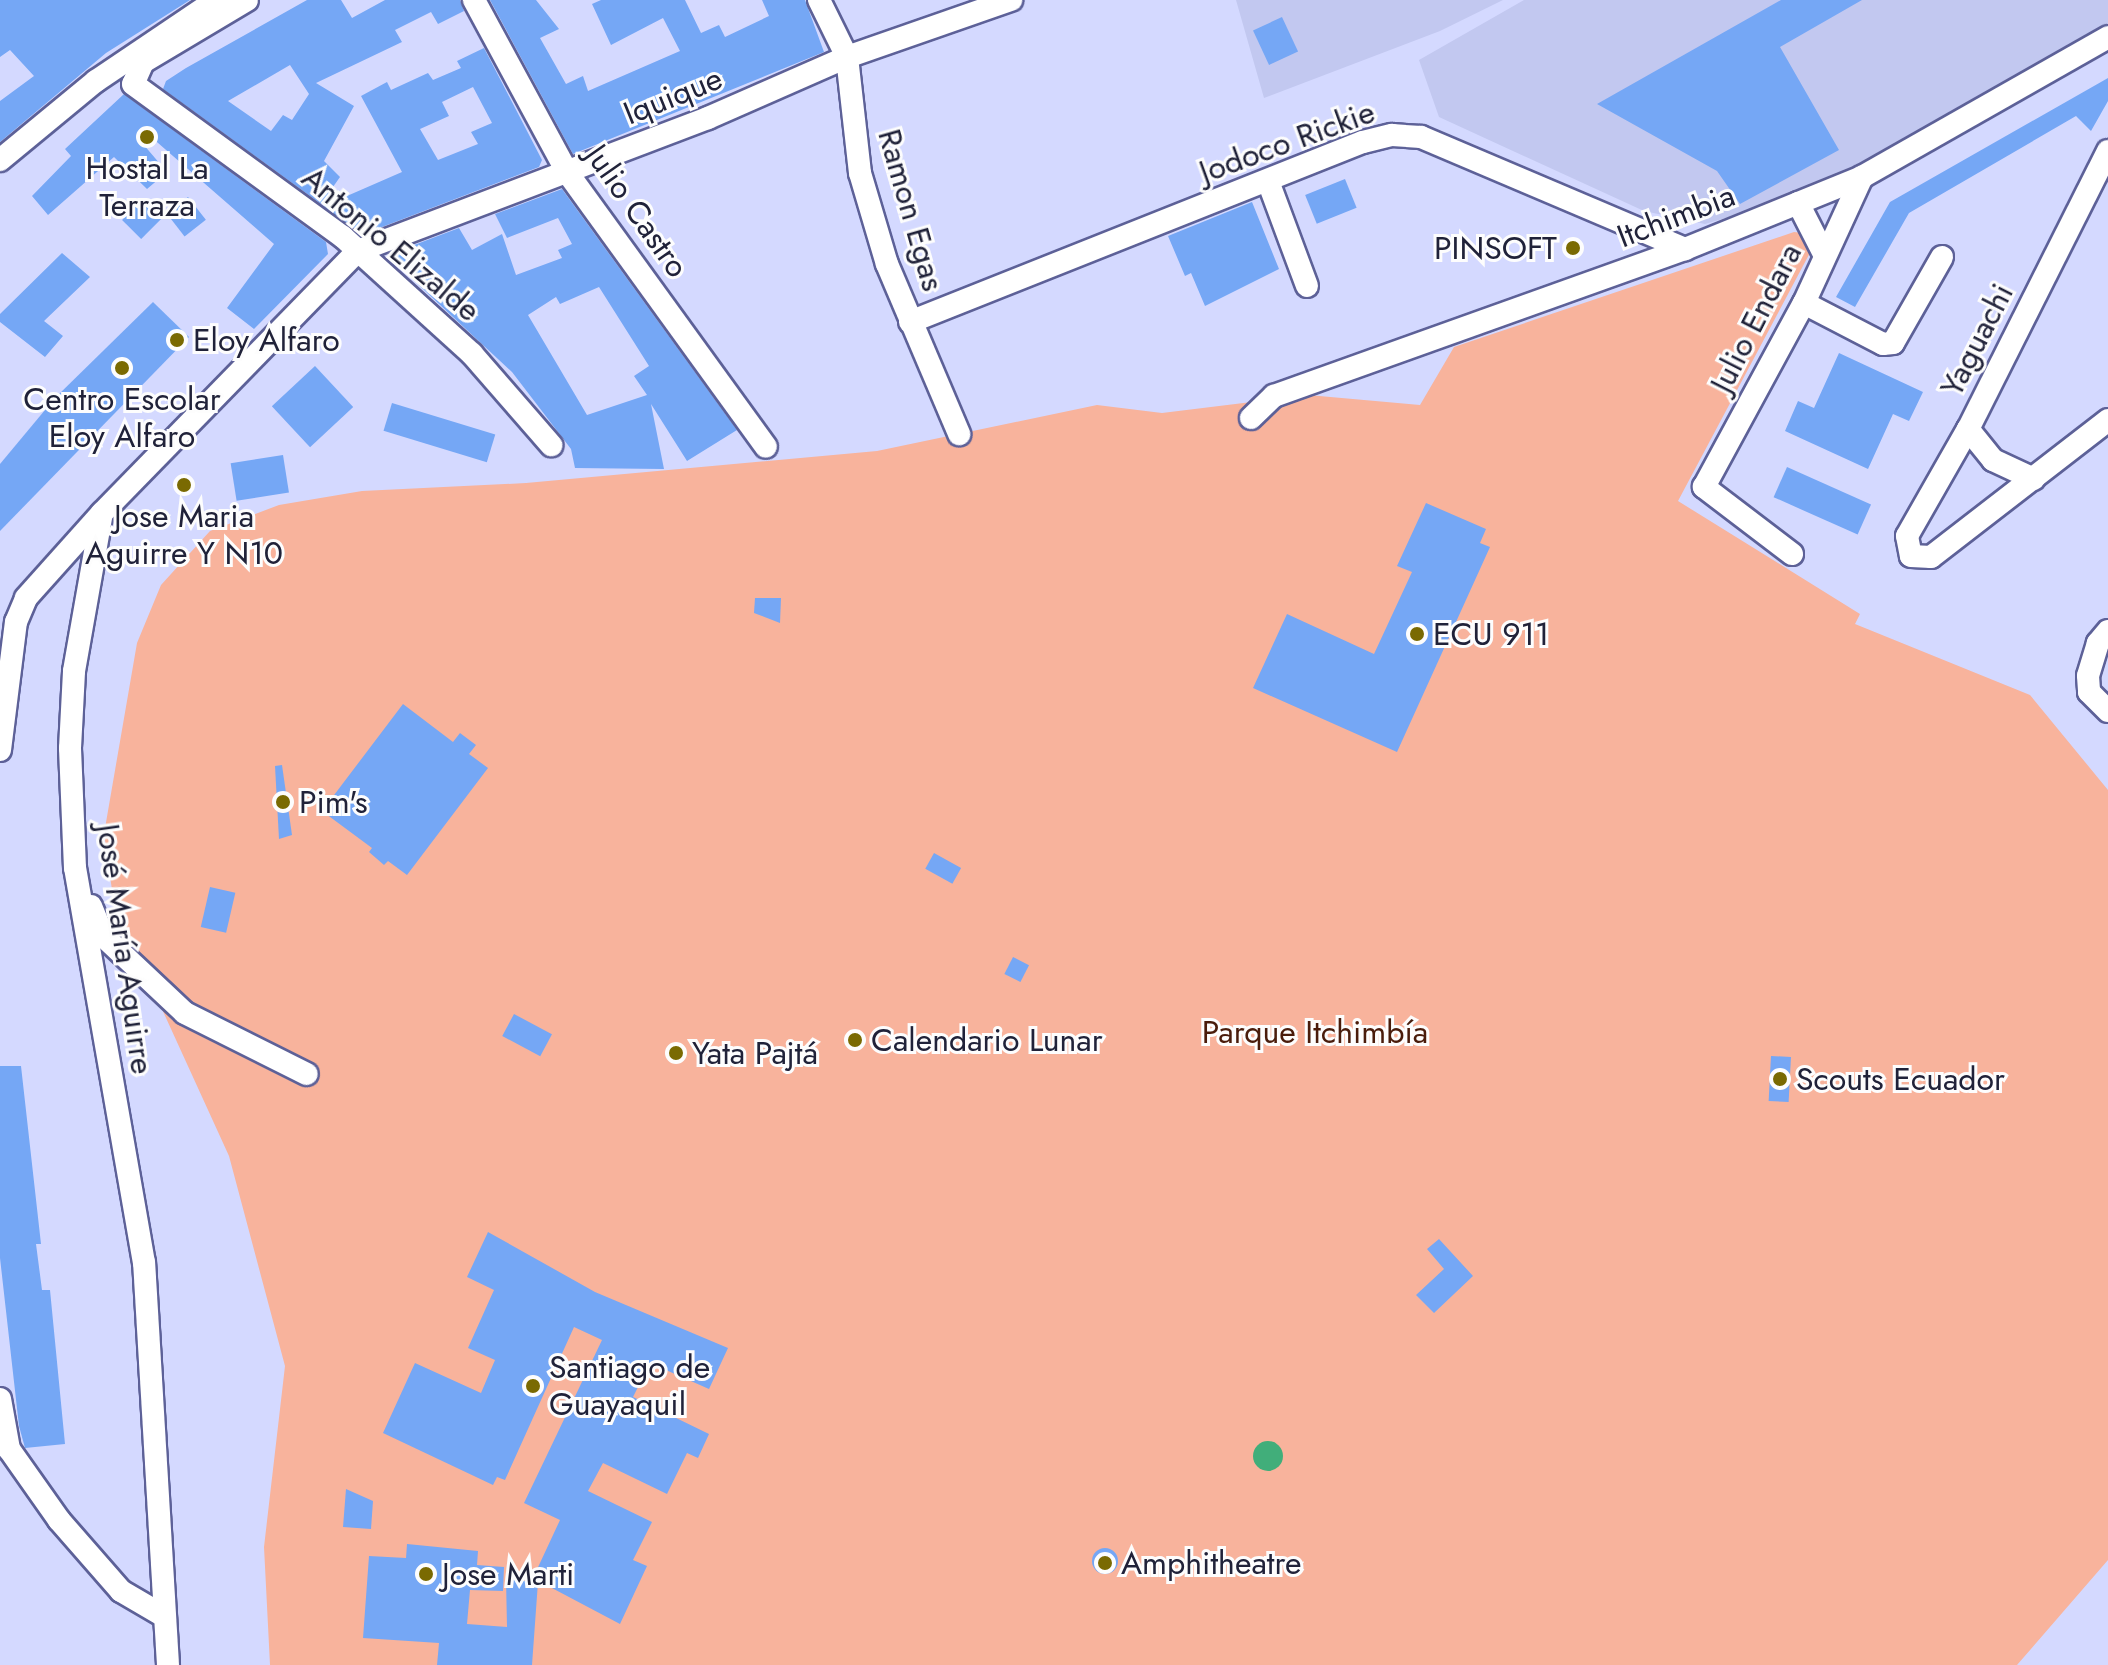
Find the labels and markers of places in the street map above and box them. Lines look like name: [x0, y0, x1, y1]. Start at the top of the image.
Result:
marker: Hostal La Terraza: [138, 128, 156, 146]
place label: Hostal La Terraza: [85, 150, 209, 225]
place label: PINSOFT: [1434, 229, 1557, 267]
marker: PINSOFT: [1564, 239, 1582, 257]
place label: Eloy Alfaro: [193, 321, 340, 359]
marker: Eloy Alfaro: [168, 331, 186, 349]
marker: Centro Escolar Eloy Alfaro: [113, 359, 131, 377]
place label: Centro Escolar Eloy Alfaro: [23, 381, 221, 456]
marker: Jose Maria Aguirre Y N10: [175, 476, 193, 494]
place label: Jose Maria Aguirre Y N10: [85, 498, 283, 573]
place label: ECU 911: [1433, 615, 1549, 653]
marker: ECU 911: [1408, 625, 1426, 643]
place label: Pim's: [299, 783, 368, 821]
marker: Pim's: [274, 793, 292, 811]
place label: Calendario Lunar: [871, 1021, 1103, 1059]
marker: Calendario Lunar: [846, 1031, 864, 1049]
place label: Yata Pajtá: [692, 1034, 818, 1072]
marker: Yata Pajtá: [667, 1044, 685, 1062]
place label: Scouts Ecuador: [1796, 1060, 2005, 1098]
marker: Scouts Ecuador: [1771, 1070, 1789, 1088]
place label: Santiago de Guayaquil: [549, 1349, 710, 1424]
marker: Santiago de Guayaquil: [524, 1377, 542, 1395]
place label: Amphitheatre: [1121, 1544, 1301, 1582]
marker: Amphitheatre: [1096, 1554, 1114, 1572]
place label: Jose Marti: [442, 1555, 574, 1593]
marker: Jose Marti: [417, 1565, 435, 1583]

